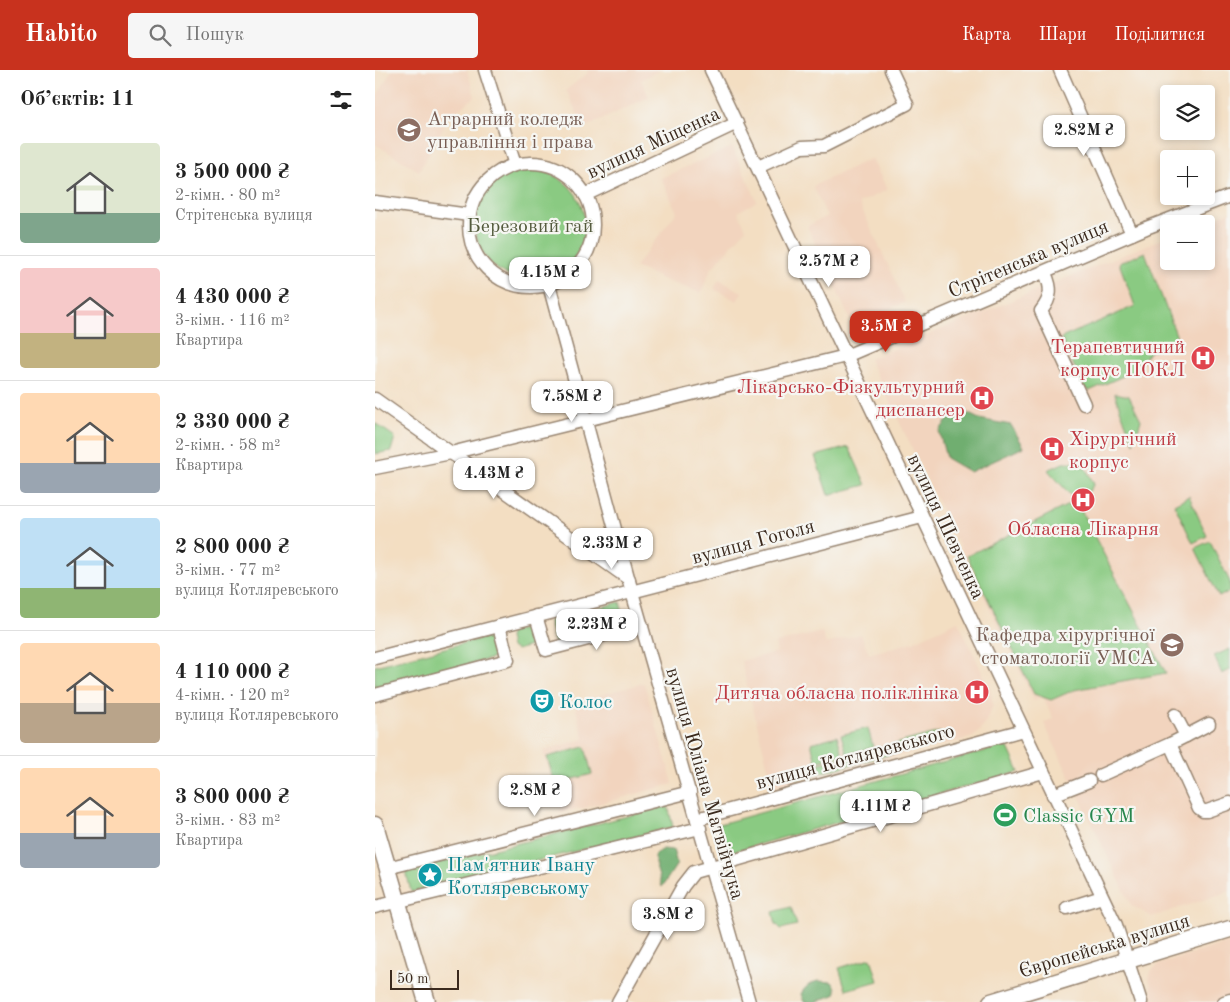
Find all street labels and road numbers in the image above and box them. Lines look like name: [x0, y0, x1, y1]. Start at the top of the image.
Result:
street label: вулиця Міщенка: [584, 104, 724, 183]
street label: Стрітенська вулиця: [946, 217, 1112, 303]
street label: вулиця Шевченка: [903, 451, 988, 603]
street label: вулиця Гоголя: [690, 517, 817, 569]
street label: вулиця Юліана Матвійчука: [661, 665, 747, 902]
street label: вулиця Котляревського: [754, 722, 957, 794]
street label: Європейська вулиця: [1017, 911, 1192, 982]

